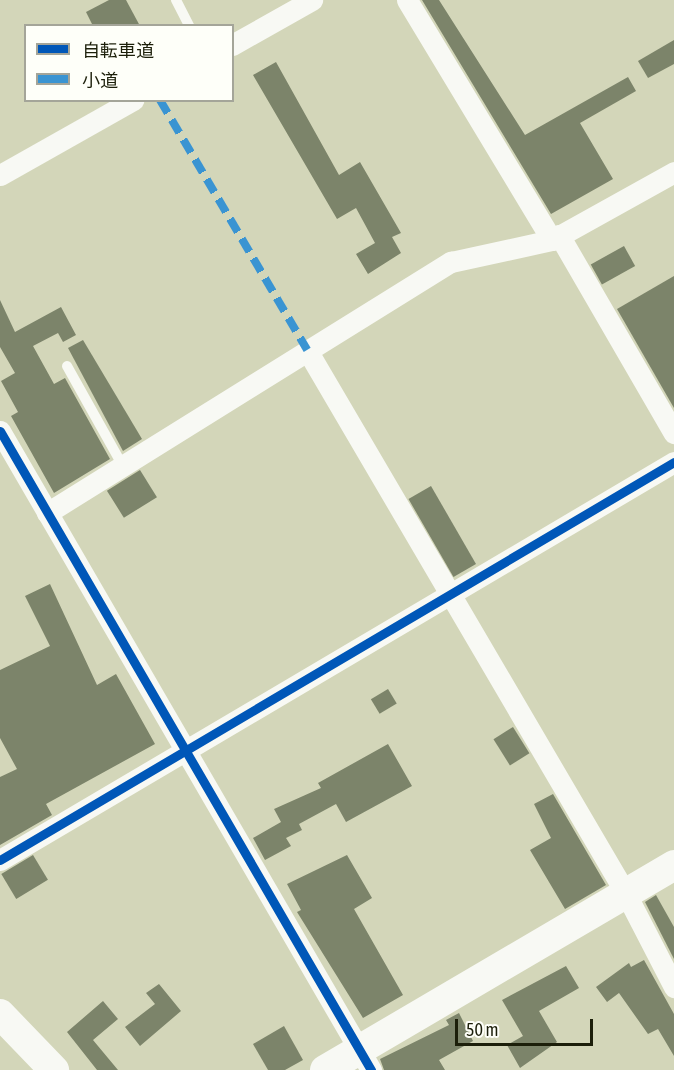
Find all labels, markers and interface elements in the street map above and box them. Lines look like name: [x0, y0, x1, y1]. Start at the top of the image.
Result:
legend: [24, 24, 234, 102]
text: 自転車道: [82, 40, 154, 61]
text: 小道: [82, 70, 118, 91]
scale bar: [458, 1007, 596, 1045]
text: 50 m: [466, 1019, 498, 1040]

